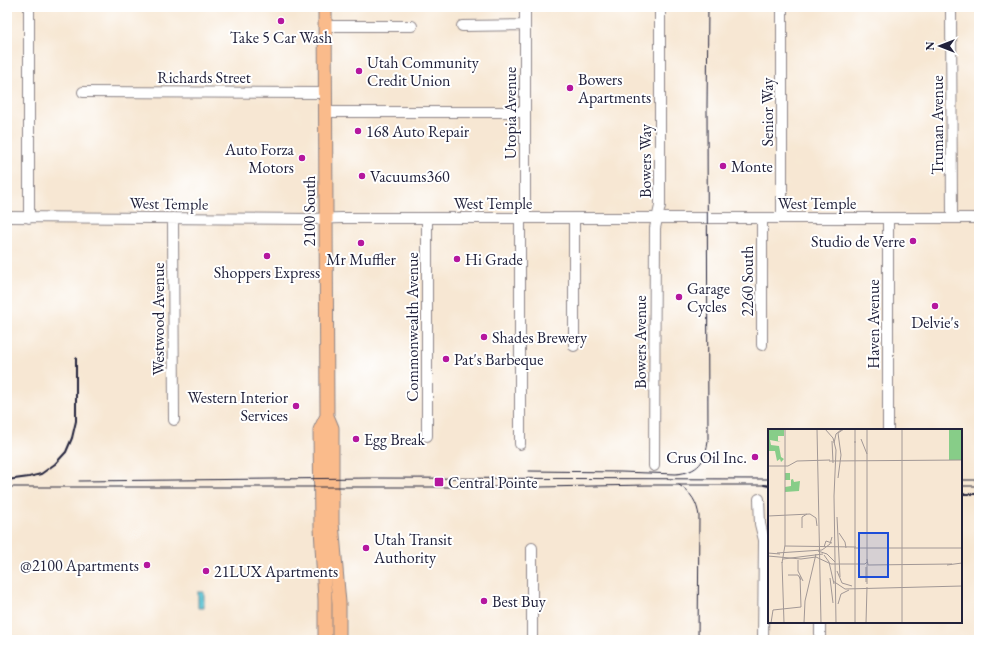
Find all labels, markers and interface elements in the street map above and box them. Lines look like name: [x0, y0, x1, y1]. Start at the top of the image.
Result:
marker: Take 5 Car Wash: [276, 16, 286, 26]
north arrow: [920, 26, 960, 66]
place label: Take 5 Car Wash: [230, 27, 332, 48]
text: N: [923, 41, 937, 50]
place label: Utah Community Credit Union: [367, 52, 480, 91]
marker: Utah Community Credit Union: [354, 66, 364, 76]
street label: Richards Street: [157, 67, 251, 88]
street label: Utopia Avenue: [500, 67, 521, 159]
place label: Bowers Apartments: [577, 69, 651, 108]
street label: Truman Avenue: [927, 75, 948, 175]
street label: Senior Way: [757, 77, 778, 146]
marker: Bowers Apartments: [565, 83, 575, 93]
place label: 168 Auto Repair: [366, 121, 470, 142]
street label: Bowers Way: [635, 123, 656, 198]
marker: 168 Auto Repair: [353, 126, 363, 136]
place label: Auto Forza Motors: [224, 139, 295, 178]
marker: Auto Forza Motors: [297, 153, 307, 163]
place label: Monte: [731, 156, 773, 177]
marker: Monte: [718, 161, 728, 171]
place label: Vacuums360: [370, 166, 450, 187]
marker: Vacuums360: [357, 171, 367, 181]
street label: 2100 South: [299, 176, 320, 246]
street label: West Temple: [130, 192, 208, 215]
street label: West Temple: [454, 193, 532, 214]
street label: West Temple: [778, 193, 856, 214]
place label: Studio de Verre: [811, 231, 905, 252]
marker: Studio de Verre: [908, 236, 918, 246]
marker: Mr Muffler: [356, 238, 366, 248]
street label: 2260 South: [737, 246, 758, 316]
place label: Mr Muffler: [326, 249, 396, 270]
place label: Hi Grade: [465, 249, 523, 270]
marker: Shoppers Express: [262, 251, 272, 261]
street label: Commonwealth Avenue: [402, 252, 423, 402]
marker: Hi Grade: [452, 254, 462, 264]
street label: Westwood Avenue: [148, 262, 169, 376]
place label: Shoppers Express: [214, 262, 320, 283]
place label: Garage Cycles: [687, 278, 730, 317]
street label: Haven Avenue: [863, 279, 884, 369]
marker: Garage Cycles: [674, 292, 684, 302]
street label: Bowers Avenue: [630, 295, 651, 389]
marker: Delvie's: [930, 301, 940, 311]
place label: Delvie's: [911, 312, 959, 333]
place label: Shades Brewery: [492, 327, 588, 348]
marker: Shades Brewery: [479, 332, 489, 342]
place label: Pat's Barbeque: [454, 349, 543, 370]
marker: Pat's Barbeque: [441, 354, 451, 364]
place label: Western Interior Services: [188, 387, 289, 426]
marker: Western Interior Services: [291, 401, 301, 411]
place label: Egg Break: [364, 429, 426, 450]
inset map: [768, 429, 962, 623]
marker: Egg Break: [351, 434, 361, 444]
place label: Crus Oil Inc.: [666, 447, 747, 468]
marker: Crus Oil Inc.: [750, 452, 760, 462]
place label: Central Pointe: [448, 472, 537, 493]
marker: Central Pointe: [433, 476, 445, 488]
place label: Utah Transit Authority: [373, 529, 452, 568]
marker: Utah Transit Authority: [361, 543, 371, 553]
place label: @2100 Apartments: [20, 555, 139, 576]
marker: @2100 Apartments: [142, 560, 152, 570]
place label: 21LUX Apartments: [214, 561, 338, 582]
marker: 21LUX Apartments: [201, 566, 211, 576]
place label: Best Buy: [492, 591, 547, 612]
marker: Best Buy: [479, 596, 489, 606]

